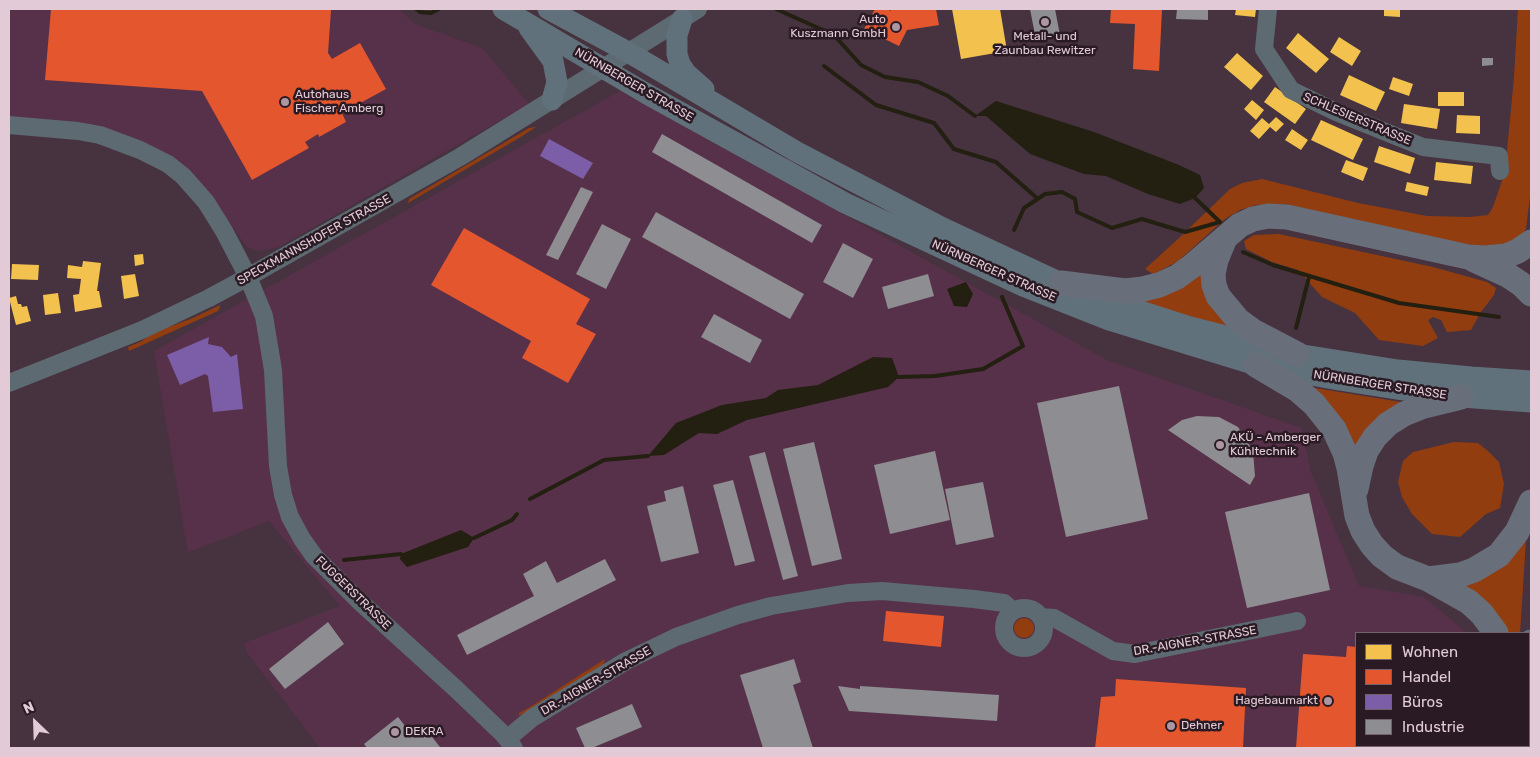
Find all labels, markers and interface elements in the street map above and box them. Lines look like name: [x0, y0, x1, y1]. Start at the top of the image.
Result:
place label: Auto Kuszmann GmbH: [790, 13, 886, 41]
marker: Metall- und Zaunbau Rewitzer: [1039, 16, 1051, 28]
marker: Auto Kuszmann GmbH: [890, 21, 902, 33]
place label: Metall- und Zaunbau Rewitzer: [994, 30, 1096, 58]
street label: NÜRNBERGER STRASSE: [572, 45, 696, 125]
place label: Autohaus Fischer Amberg: [295, 88, 383, 116]
street label: SCHLESIERSTRASSE: [1301, 90, 1413, 148]
marker: Autohaus Fischer Amberg: [279, 96, 291, 108]
street label: SPECKMANNSHOFER STRASSE: [235, 192, 393, 288]
street label: NÜRNBERGER STRASSE: [930, 237, 1058, 305]
street label: NÜRNBERGER STRASSE: [1312, 367, 1448, 403]
place label: AKÜ - Amberger Kühltechnik: [1230, 431, 1321, 459]
marker: AKÜ - Amberger Kühltechnik: [1214, 439, 1226, 451]
street label: FUGGERSTRASSE: [312, 553, 394, 633]
street label: DR.-AIGNER-STRASSE: [1132, 623, 1258, 659]
legend: [1355, 632, 1530, 747]
text: Wohnen: [1402, 643, 1458, 661]
street label: DR.-AIGNER-STRASSE: [538, 644, 654, 718]
text: Handel: [1402, 668, 1451, 686]
text: Büros: [1402, 693, 1443, 711]
place label: Hagebaumarkt: [1235, 694, 1318, 708]
marker: Hagebaumarkt: [1322, 695, 1334, 707]
north arrow: [10, 697, 60, 747]
text: N: [21, 698, 37, 718]
text: Industrie: [1402, 718, 1464, 736]
place label: Dehner: [1181, 719, 1222, 733]
marker: Dehner: [1165, 720, 1177, 732]
place label: DEKRA: [405, 725, 444, 739]
marker: DEKRA: [389, 726, 401, 738]

